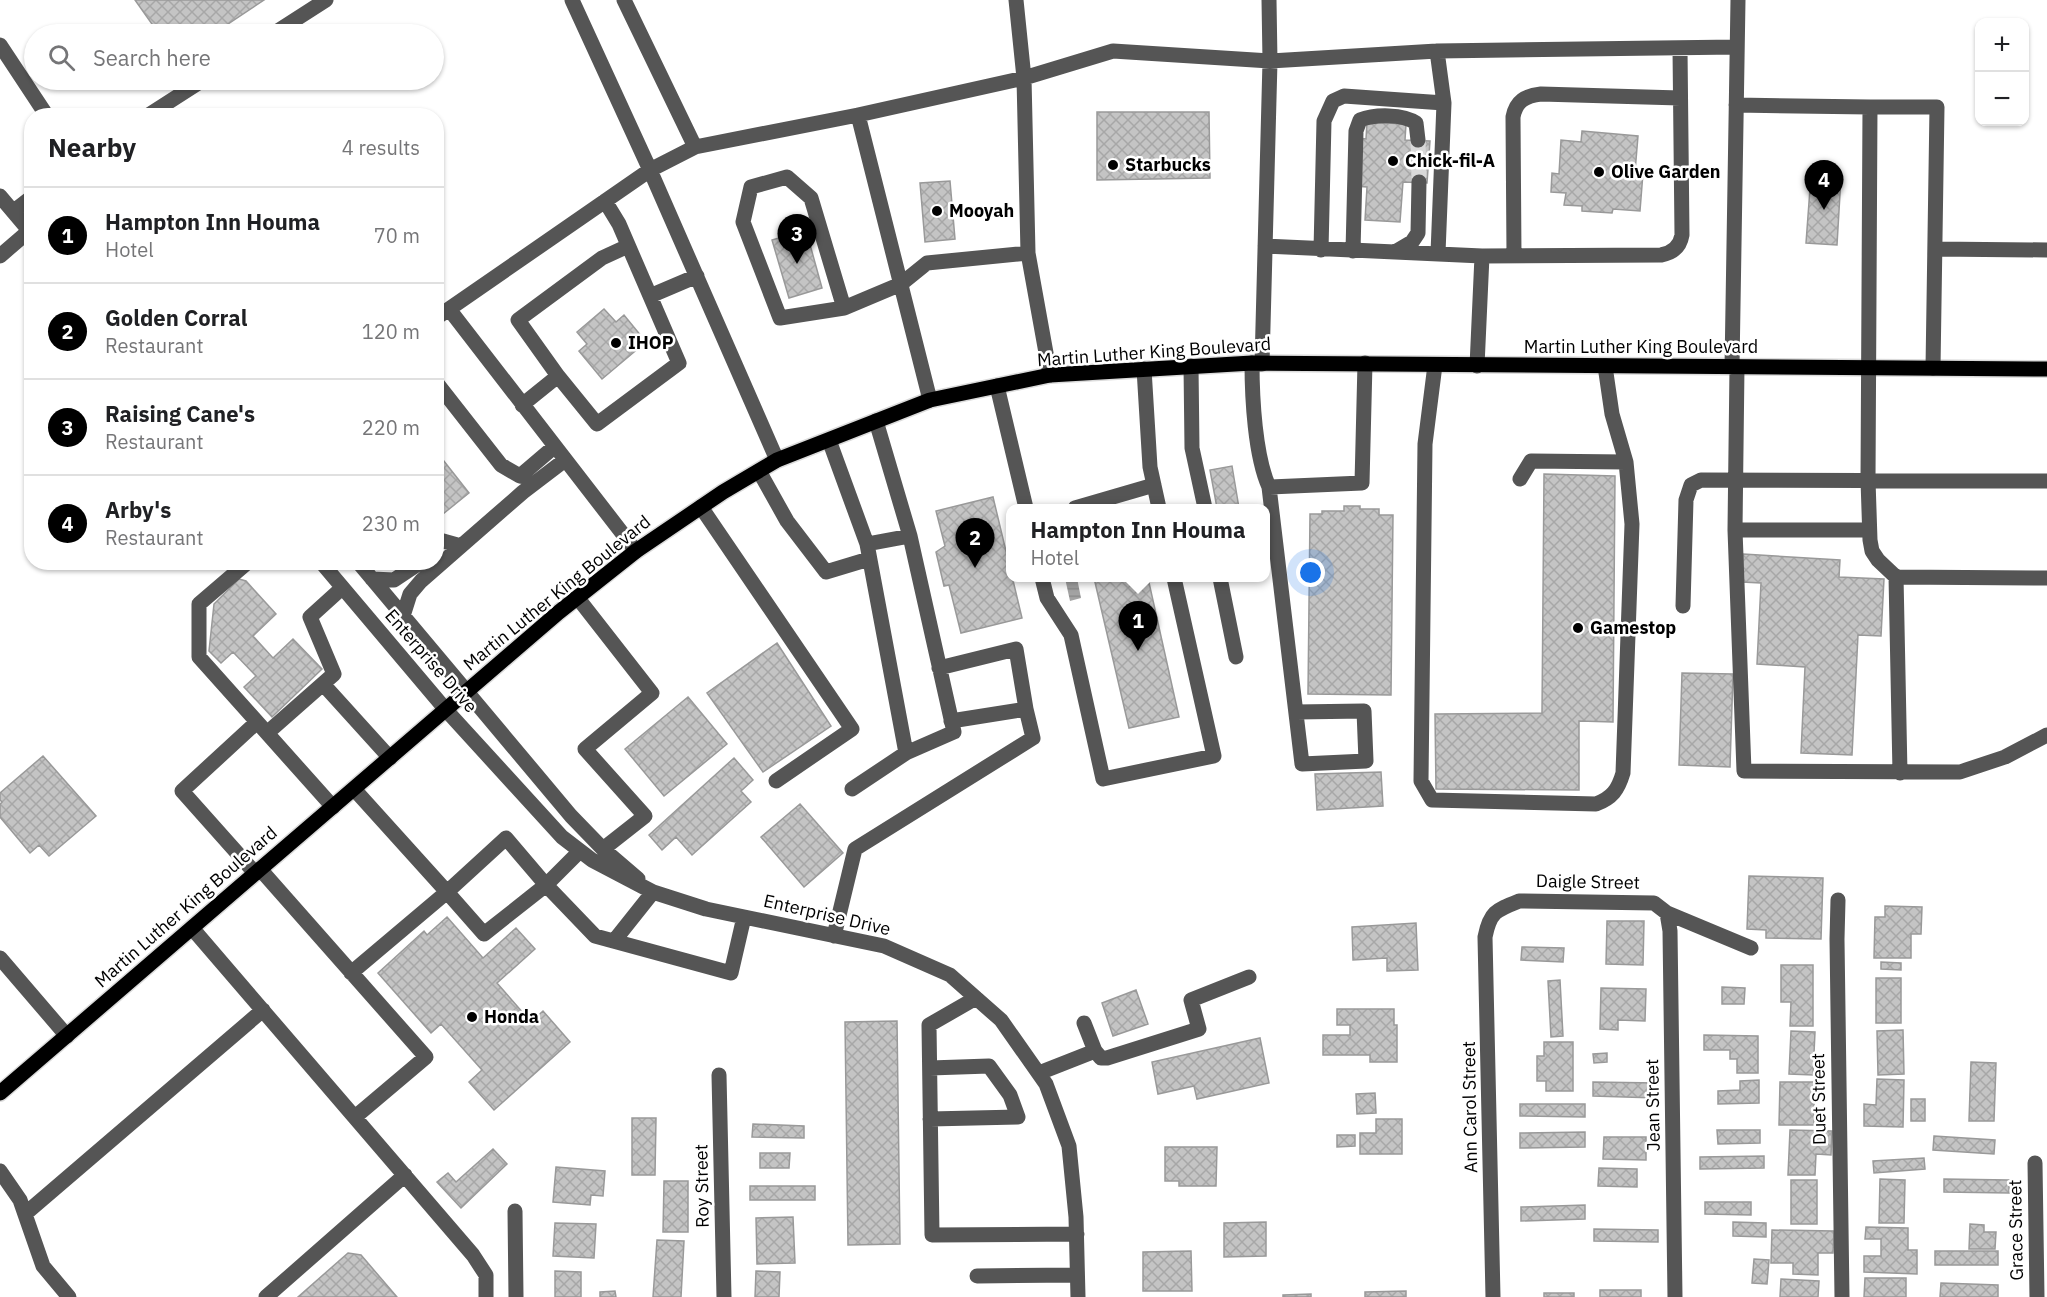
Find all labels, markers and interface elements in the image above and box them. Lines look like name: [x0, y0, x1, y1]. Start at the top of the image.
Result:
map controls: [1975, 18, 2029, 126]
button: +: [1975, 18, 2029, 72]
search box: [24, 24, 444, 90]
icon: search: [45, 41, 78, 74]
text: Search here: [93, 43, 211, 72]
button: −: [1975, 72, 2029, 126]
text: Nearby: [48, 130, 136, 164]
text: 4 results: [342, 134, 420, 161]
place label: Chick-fil-A: [1405, 149, 1495, 172]
place label: Starbucks: [1125, 153, 1211, 176]
marker: Chick-fil-A: [1386, 154, 1400, 168]
marker: Starbucks: [1106, 158, 1120, 172]
place label: Olive Garden: [1611, 160, 1721, 183]
pin: 4: [1804, 160, 1844, 210]
marker: Olive Garden: [1592, 165, 1606, 179]
place label: Mooyah: [949, 199, 1014, 222]
marker: Mooyah: [930, 204, 944, 218]
text: Hampton Inn Houma: [105, 207, 320, 236]
pin: 3: [778, 214, 816, 264]
text: 1: [62, 222, 74, 249]
text: 70 m: [374, 222, 420, 249]
text: Hotel: [105, 236, 154, 263]
text: Golden Corral: [105, 303, 247, 332]
text: 2: [62, 318, 74, 345]
text: 120 m: [362, 318, 420, 345]
place label: IHOP: [628, 331, 674, 354]
text: Restaurant: [105, 332, 203, 359]
street label: Martin Luther King Boulevard: [1036, 332, 1272, 371]
street label: Martin Luther King Boulevard: [1524, 335, 1758, 358]
marker: IHOP: [609, 336, 623, 350]
text: Raising Cane's: [105, 399, 255, 428]
text: 3: [62, 414, 74, 441]
text: 220 m: [362, 414, 420, 441]
text: Restaurant: [105, 428, 203, 455]
text: Arby's: [105, 495, 171, 524]
popup: [1006, 504, 1270, 582]
text: 4: [62, 510, 74, 537]
text: 230 m: [362, 510, 420, 537]
street label: Martin Luther King Boulevard: [458, 510, 655, 675]
text: Hampton Inn Houma: [1031, 515, 1245, 544]
pin: 2: [956, 518, 994, 568]
text: Restaurant: [105, 524, 203, 551]
text: Hotel: [1031, 544, 1079, 571]
your location: [1296, 558, 1325, 587]
pin: 1: [1118, 602, 1158, 651]
street label: Enterprise Drive: [380, 604, 483, 717]
place label: Gamestop: [1590, 616, 1676, 639]
marker: Gamestop: [1571, 621, 1585, 635]
street label: Martin Luther King Boulevard: [90, 821, 282, 992]
street label: Daigle Street: [1536, 869, 1640, 894]
street label: Enterprise Drive: [761, 889, 893, 940]
place label: Honda: [484, 1005, 539, 1028]
marker: Honda: [465, 1010, 479, 1024]
street label: Ann Carol Street: [1457, 1041, 1482, 1173]
street label: Duet Street: [1806, 1053, 1831, 1145]
street label: Jean Street: [1640, 1059, 1665, 1151]
street label: Roy Street: [689, 1144, 714, 1228]
street label: Grace Street: [2003, 1179, 2028, 1281]

